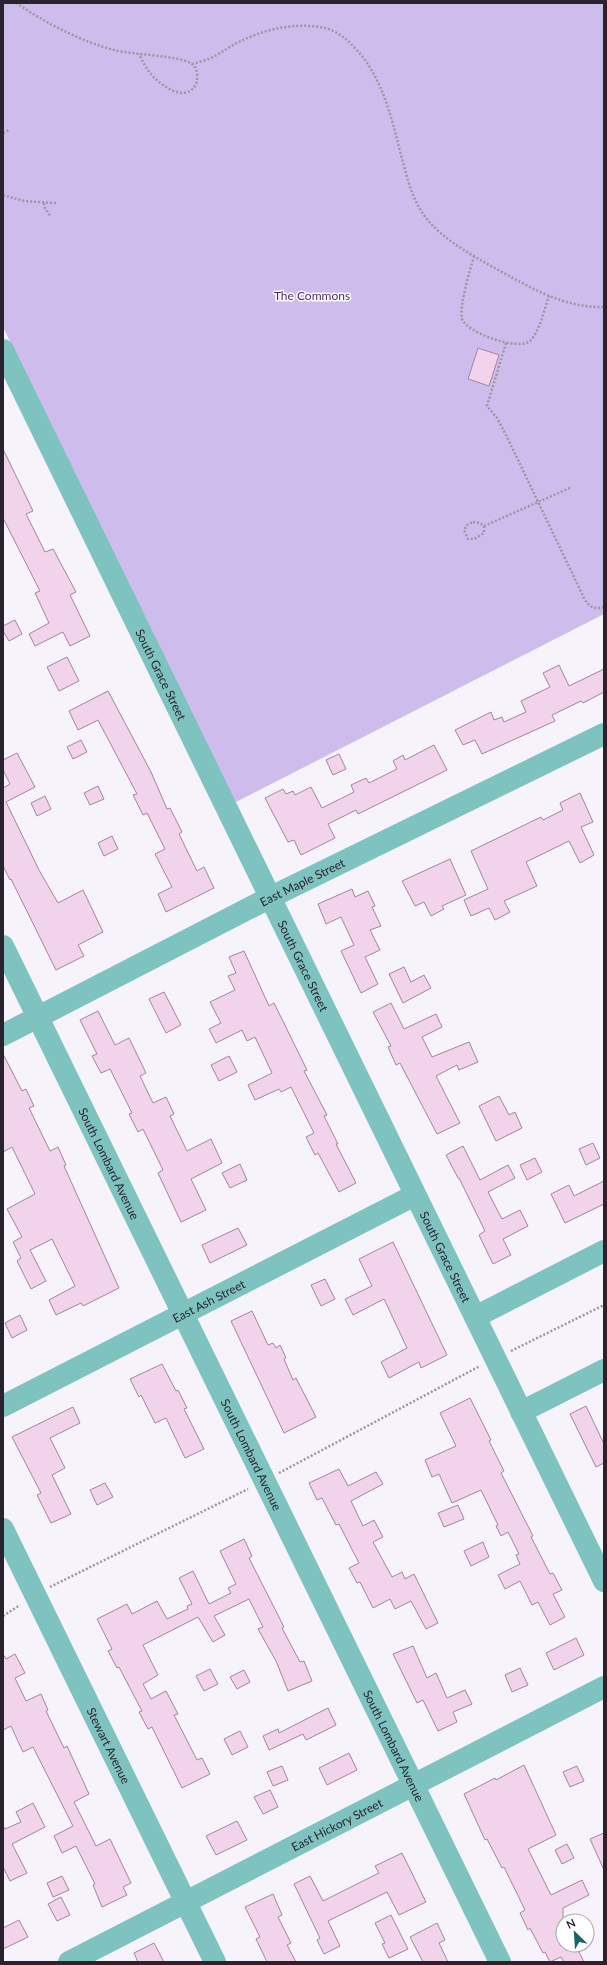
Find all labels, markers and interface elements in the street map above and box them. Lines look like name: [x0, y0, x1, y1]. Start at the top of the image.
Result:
park label: The Commons: [274, 288, 350, 303]
street label: South Grace Street: [133, 626, 190, 723]
street label: East Maple Street: [257, 854, 348, 909]
street label: South Grace Street: [275, 917, 332, 1014]
street label: South Lombard Avenue: [76, 1105, 143, 1222]
street label: South Grace Street: [417, 1209, 475, 1305]
street label: East Ash Street: [170, 1276, 248, 1326]
street label: South Lombard Avenue: [218, 1396, 285, 1513]
street label: South Lombard Avenue: [360, 1687, 428, 1804]
street label: Stewart Avenue: [84, 1705, 134, 1786]
street label: East Hickory Street: [288, 1794, 386, 1854]
north arrow: [555, 1913, 595, 1953]
text: N: [564, 1916, 577, 1931]

